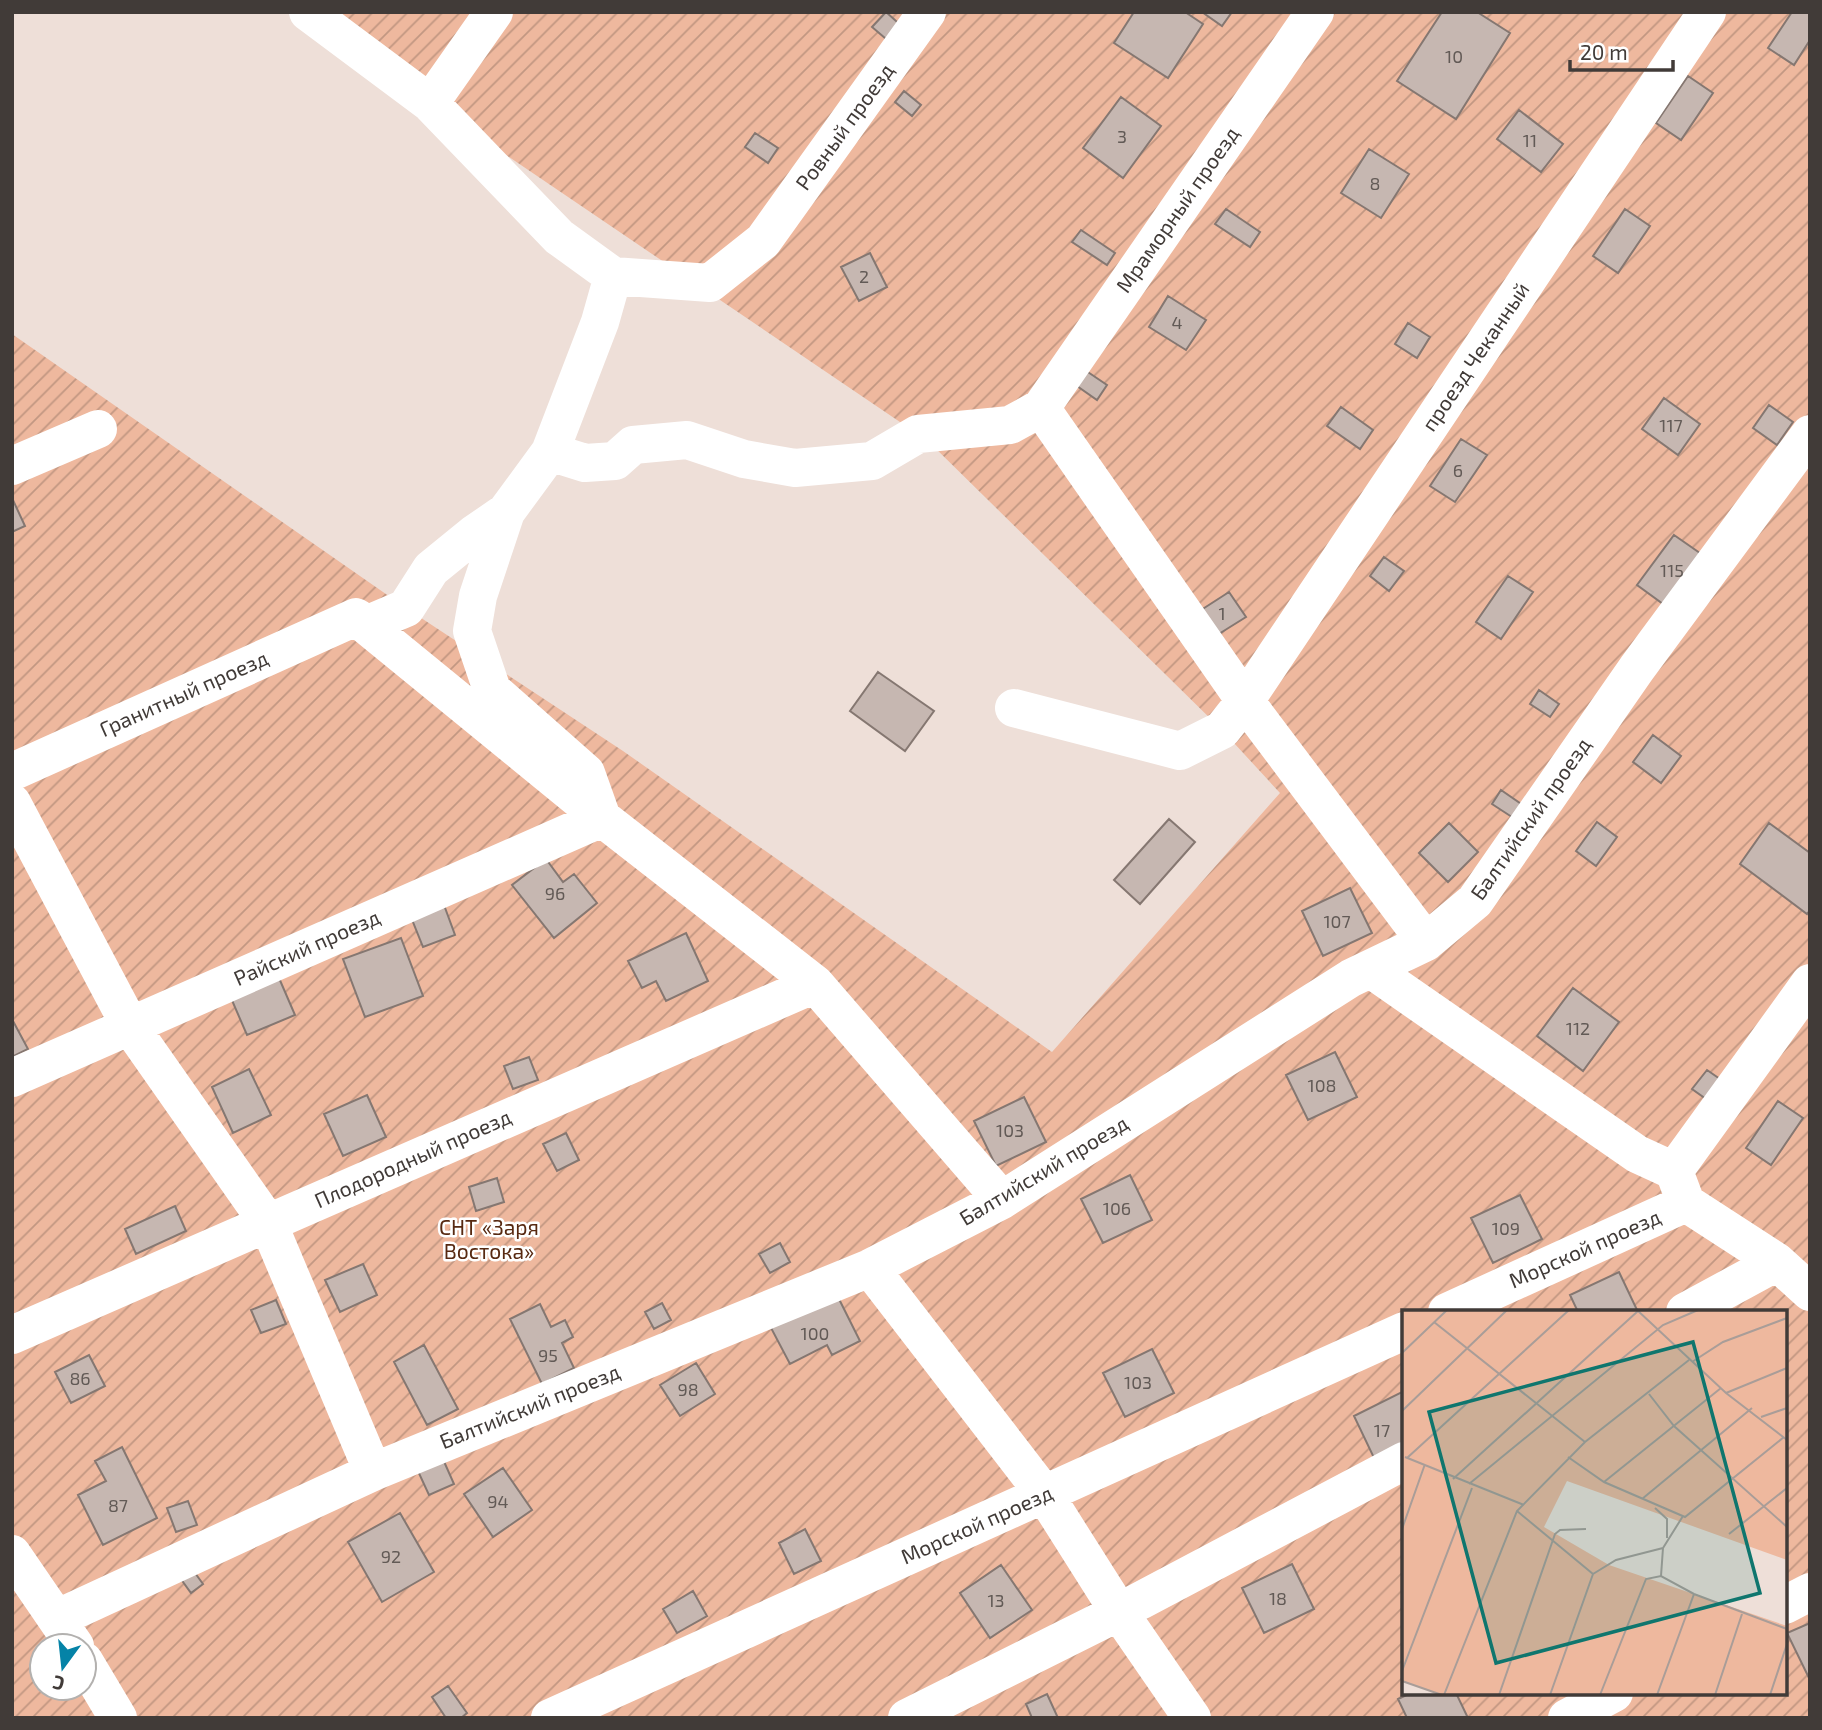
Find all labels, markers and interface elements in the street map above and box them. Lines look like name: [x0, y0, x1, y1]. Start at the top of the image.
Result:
scale bar: [1570, 28, 1673, 72]
text: 20 m: [1580, 39, 1628, 64]
house number: 10: [1445, 45, 1463, 67]
street label: Ровный проезд: [789, 58, 898, 194]
street label: Мраморный проезд: [1110, 121, 1243, 297]
house number: 3: [1117, 125, 1127, 147]
house number: 11: [1523, 129, 1537, 151]
house number: 8: [1370, 172, 1380, 194]
house number: 2: [859, 265, 869, 287]
street label: проезд Чеканный: [1416, 277, 1534, 435]
house number: 4: [1171, 311, 1183, 333]
house number: 117: [1659, 414, 1683, 436]
house number: 6: [1453, 459, 1463, 481]
house number: 115: [1660, 559, 1684, 581]
house number: 1: [1218, 602, 1226, 624]
street label: Гранитный проезд: [95, 644, 272, 741]
street label: Балтийский проезд: [1464, 732, 1595, 904]
house number: 96: [545, 882, 565, 904]
street label: Райский проезд: [229, 903, 383, 990]
house number: 107: [1323, 910, 1351, 932]
house number: 112: [1566, 1017, 1590, 1039]
house number: 108: [1308, 1074, 1336, 1096]
street label: Плодородный проезд: [310, 1103, 515, 1212]
street label: Балтийский проезд: [954, 1110, 1132, 1230]
house number: 103: [996, 1119, 1024, 1141]
house number: 106: [1103, 1197, 1131, 1219]
street label: Морской проезд: [1505, 1203, 1664, 1292]
park label: СНТ «Заря Востока»: [439, 1214, 539, 1263]
house number: 109: [1492, 1217, 1520, 1239]
inset map: [1402, 1310, 1787, 1695]
house number: 100: [801, 1322, 829, 1344]
house number: 95: [538, 1344, 558, 1366]
street label: Балтийский проезд: [436, 1358, 623, 1453]
house number: 86: [69, 1367, 91, 1389]
house number: 103: [1124, 1371, 1152, 1393]
house number: 98: [677, 1378, 699, 1400]
house number: 17: [1374, 1419, 1390, 1441]
street label: Морской проезд: [897, 1479, 1056, 1568]
house number: 94: [487, 1490, 509, 1512]
house number: 87: [108, 1494, 128, 1516]
house number: 92: [381, 1545, 401, 1567]
house number: 18: [1269, 1587, 1287, 1609]
house number: 13: [987, 1589, 1005, 1611]
north arrow: [28, 1632, 98, 1702]
text: С: [50, 1671, 67, 1696]

